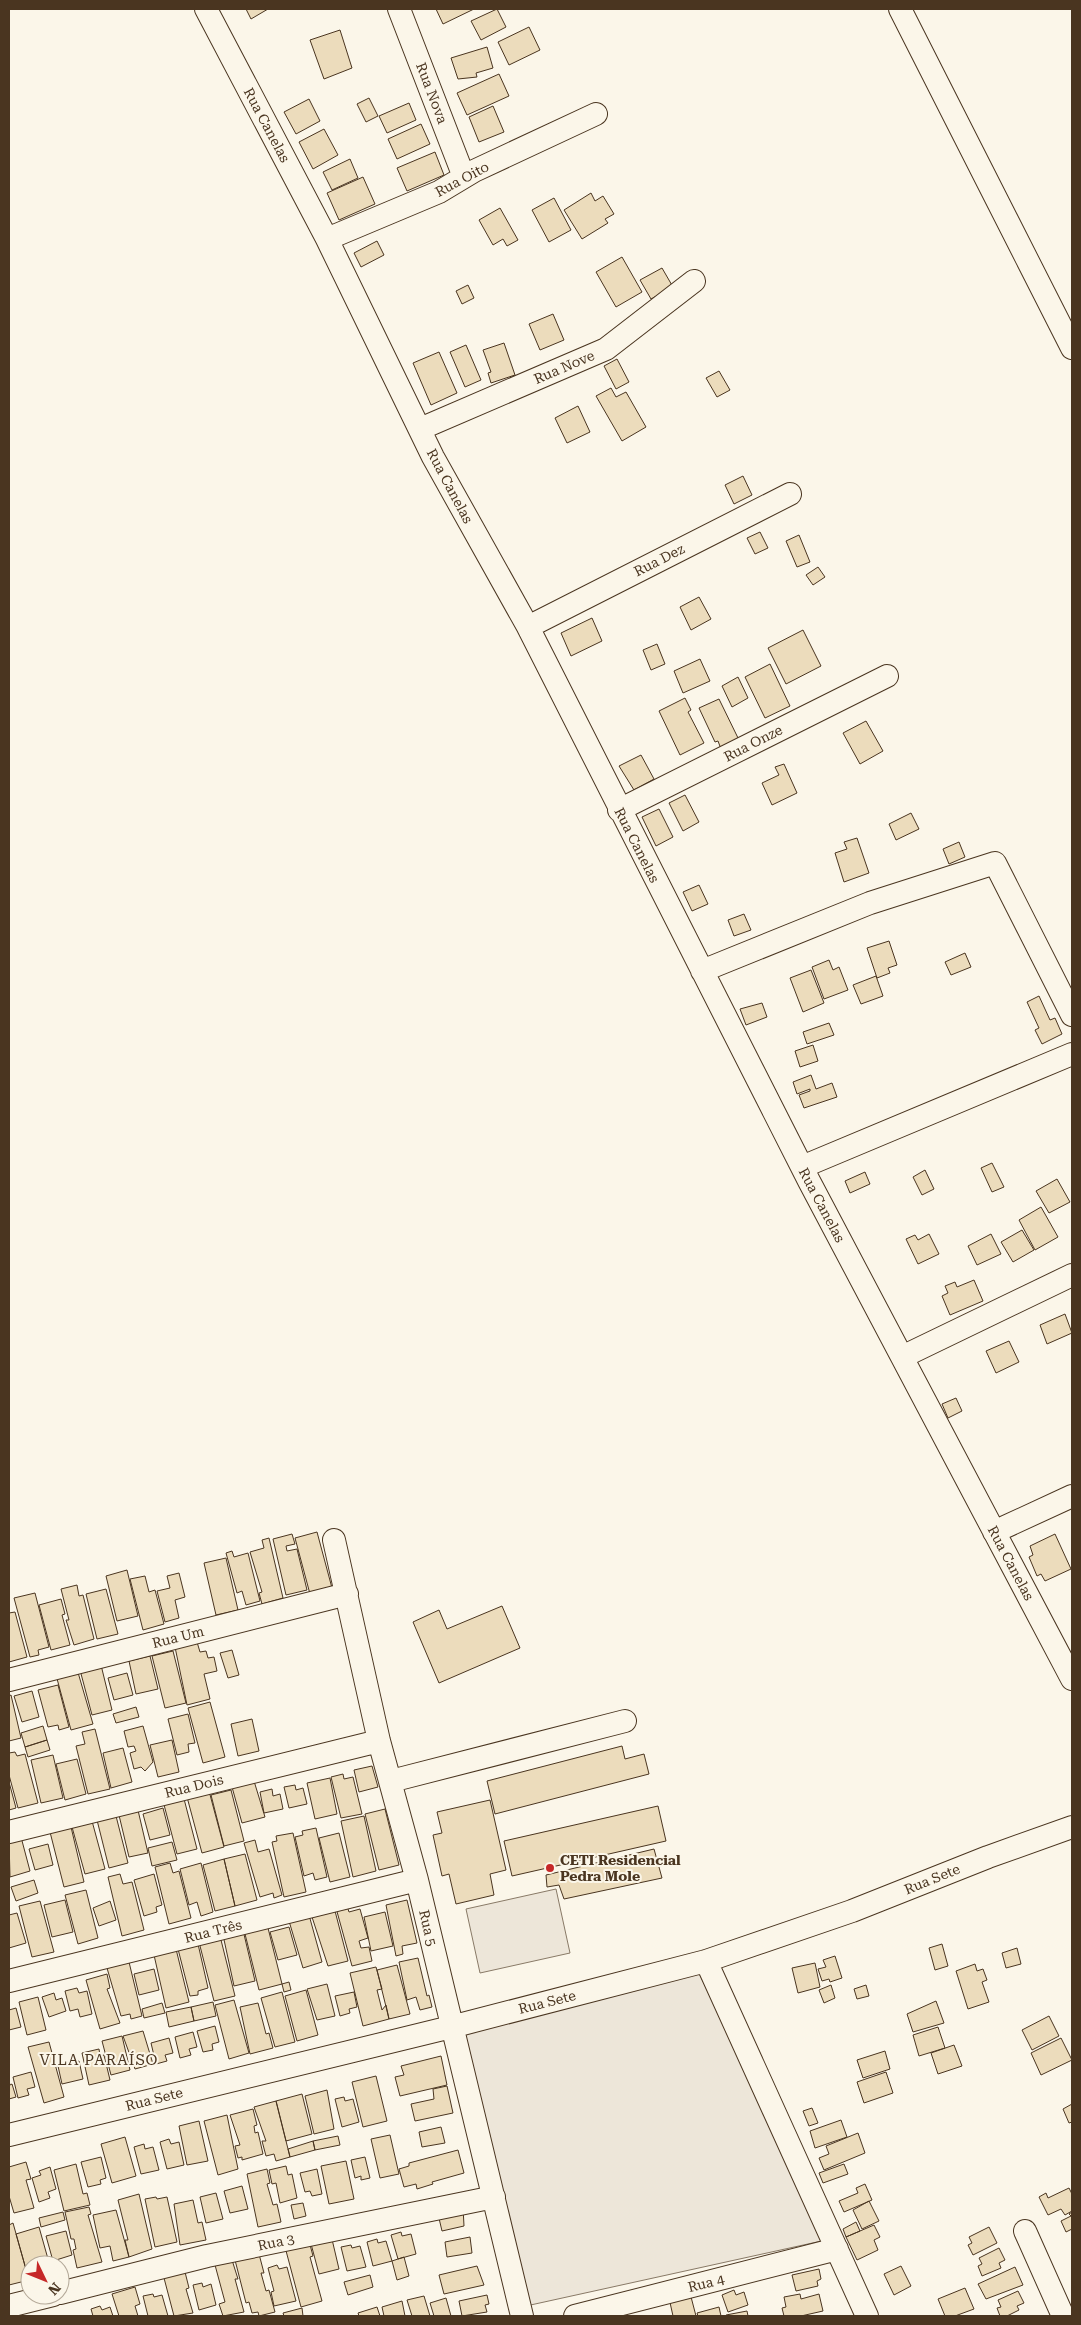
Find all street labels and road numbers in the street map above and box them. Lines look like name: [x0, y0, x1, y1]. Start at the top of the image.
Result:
street label: Rua Nova: [413, 60, 451, 126]
street label: Rua Canelas: [241, 85, 293, 165]
street label: Rua Oito: [432, 158, 492, 200]
street label: Rua Nove: [531, 347, 597, 387]
street label: Rua Canelas: [424, 446, 476, 526]
street label: Rua Dez: [631, 540, 687, 579]
street label: Rua Onze: [721, 721, 785, 765]
street label: Rua Canelas: [611, 805, 663, 886]
street label: Rua Canelas: [796, 1165, 848, 1245]
street label: Rua Canelas: [985, 1523, 1037, 1603]
street label: Rua Um: [150, 1623, 206, 1651]
street label: Rua Dois: [163, 1771, 225, 1801]
street label: Rua Sete: [902, 1860, 963, 1897]
street label: Rua 5: [416, 1908, 440, 1948]
street label: Rua Três: [183, 1916, 244, 1946]
street label: Rua Sete: [517, 1987, 578, 2017]
street label: Rua Sete: [124, 2084, 185, 2114]
street label: Rua 3: [256, 2230, 296, 2254]
street label: Rua 4: [686, 2271, 726, 2295]

